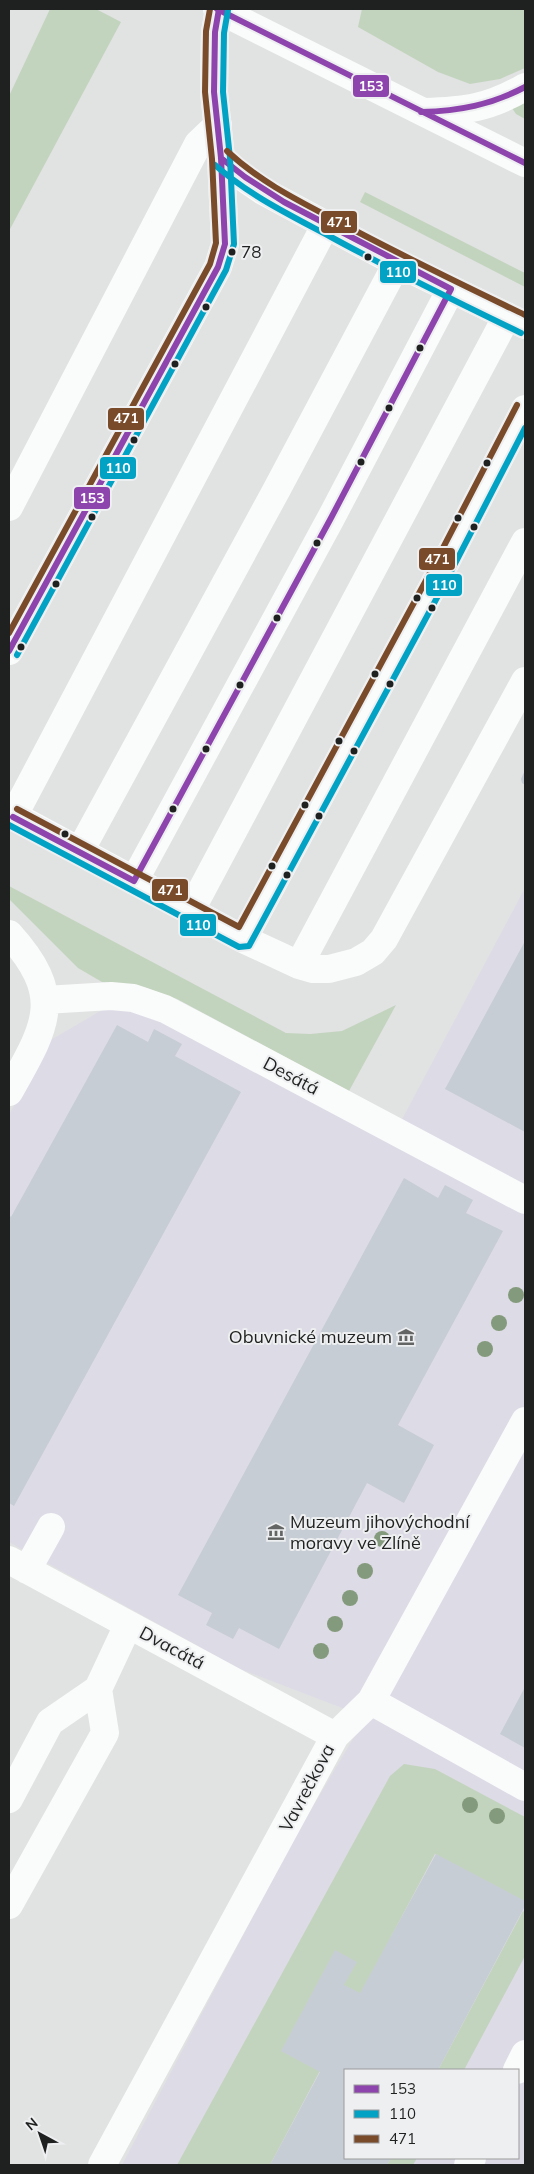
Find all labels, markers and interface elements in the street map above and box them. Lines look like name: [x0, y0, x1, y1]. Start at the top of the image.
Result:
line badge: 153: [352, 74, 390, 98]
text: 153: [358, 77, 384, 95]
line badge: 471: [320, 210, 358, 234]
text: 471: [326, 213, 352, 231]
place label: 78: [241, 241, 261, 262]
marker: 78: [227, 247, 237, 257]
unlabelled marker: [363, 252, 373, 262]
line badge: 110: [379, 260, 417, 284]
text: 110: [385, 263, 411, 281]
unlabelled marker: [201, 302, 211, 312]
unlabelled marker: [415, 343, 425, 353]
unlabelled marker: [170, 359, 180, 369]
unlabelled marker: [384, 403, 394, 413]
line badge: 471: [107, 407, 145, 431]
text: 471: [113, 409, 139, 427]
unlabelled marker: [129, 435, 139, 445]
line badge: 110: [99, 456, 137, 480]
unlabelled marker: [356, 457, 366, 467]
unlabelled marker: [482, 458, 492, 468]
text: 110: [105, 459, 131, 477]
line badge: 153: [73, 486, 111, 510]
text: 153: [79, 489, 105, 507]
unlabelled marker: [87, 512, 97, 522]
unlabelled marker: [453, 513, 463, 523]
unlabelled marker: [469, 522, 479, 532]
unlabelled marker: [312, 538, 322, 548]
line badge: 471: [418, 547, 456, 571]
text: 471: [424, 550, 450, 568]
line badge: 110: [425, 573, 463, 597]
text: 110: [431, 576, 457, 594]
unlabelled marker: [51, 579, 61, 589]
unlabelled marker: [412, 593, 422, 603]
unlabelled marker: [427, 603, 437, 613]
unlabelled marker: [272, 613, 282, 623]
unlabelled marker: [16, 642, 26, 652]
unlabelled marker: [370, 669, 380, 679]
unlabelled marker: [385, 679, 395, 689]
unlabelled marker: [235, 680, 245, 690]
unlabelled marker: [334, 736, 344, 746]
unlabelled marker: [201, 744, 211, 754]
unlabelled marker: [349, 746, 359, 756]
unlabelled marker: [300, 800, 310, 810]
unlabelled marker: [168, 804, 178, 814]
unlabelled marker: [314, 811, 324, 821]
unlabelled marker: [60, 829, 70, 839]
unlabelled marker: [267, 861, 277, 871]
unlabelled marker: [282, 870, 292, 880]
line badge: 471: [151, 878, 189, 902]
text: 471: [157, 881, 183, 899]
line badge: 110: [179, 913, 217, 937]
text: 110: [185, 916, 211, 934]
street label: Desátá: [259, 1051, 323, 1100]
place label: Obuvnické muzeum: [229, 1325, 392, 1348]
museum icon: Obuvnické muzeum: [396, 1327, 416, 1347]
place label: Muzeum jihovýchodní moravy ve Zlíně: [290, 1510, 471, 1554]
museum icon: Muzeum jihovýchodní moravy ve Zlíně: [266, 1522, 286, 1542]
street label: Dvacátá: [136, 1621, 209, 1674]
street label: Vavrečkova: [274, 1740, 339, 1836]
legend: [344, 2069, 519, 2159]
text: 153: [389, 2079, 416, 2098]
text: 110: [389, 2104, 416, 2123]
north arrow: [15, 2109, 65, 2159]
text: N: [22, 2114, 41, 2134]
text: 471: [389, 2129, 416, 2148]

